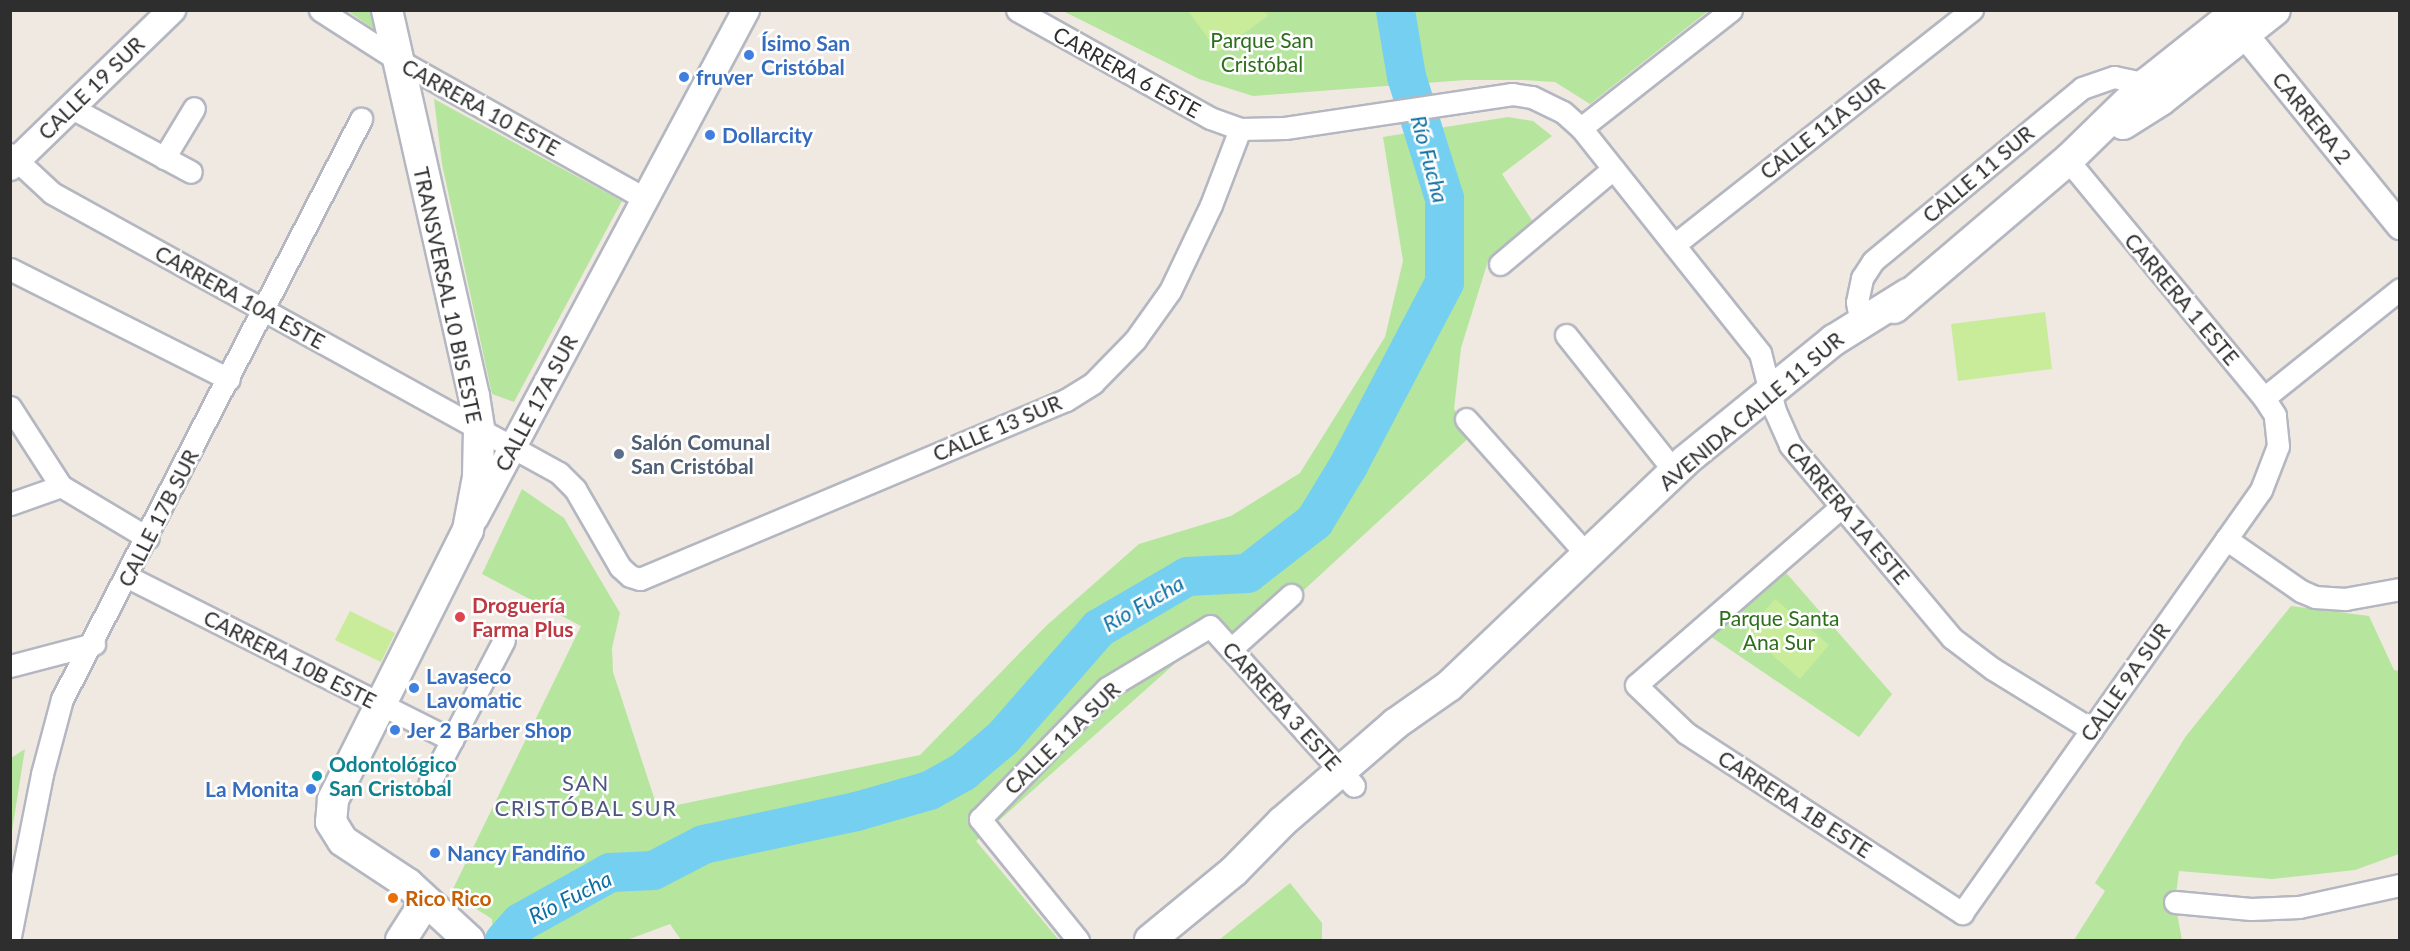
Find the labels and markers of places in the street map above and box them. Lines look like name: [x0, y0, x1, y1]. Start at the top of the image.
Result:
place label: Ísimo San Cristóbal: [761, 30, 850, 80]
marker: Ísimo San Cristóbal: [742, 48, 756, 62]
place label: fruver: [696, 64, 753, 90]
marker: fruver: [677, 70, 691, 84]
place label: Dollarcity: [722, 122, 813, 148]
marker: Dollarcity: [703, 128, 717, 142]
place label: Salón Comunal San Cristóbal: [631, 429, 770, 479]
marker: Salón Comunal San Cristóbal: [612, 447, 626, 461]
place label: Droguería Farma Plus: [472, 592, 574, 642]
marker: Droguería Farma Plus: [453, 610, 467, 624]
place label: Lavaseco Lavomatic: [426, 663, 522, 713]
marker: Lavaseco Lavomatic: [407, 681, 421, 695]
place label: Jer 2 Barber Shop: [407, 717, 573, 743]
marker: Jer 2 Barber Shop: [388, 723, 402, 737]
place label: Odontológico San Cristobal: [329, 751, 457, 801]
marker: Odontológico San Cristobal: [310, 769, 324, 783]
place label: La Monita: [205, 776, 299, 802]
marker: La Monita: [304, 782, 318, 796]
place label: Nancy Fandiño: [447, 840, 586, 866]
marker: Nancy Fandiño: [428, 846, 442, 860]
place label: Rico Rico: [405, 885, 491, 911]
marker: Rico Rico: [386, 891, 400, 905]

